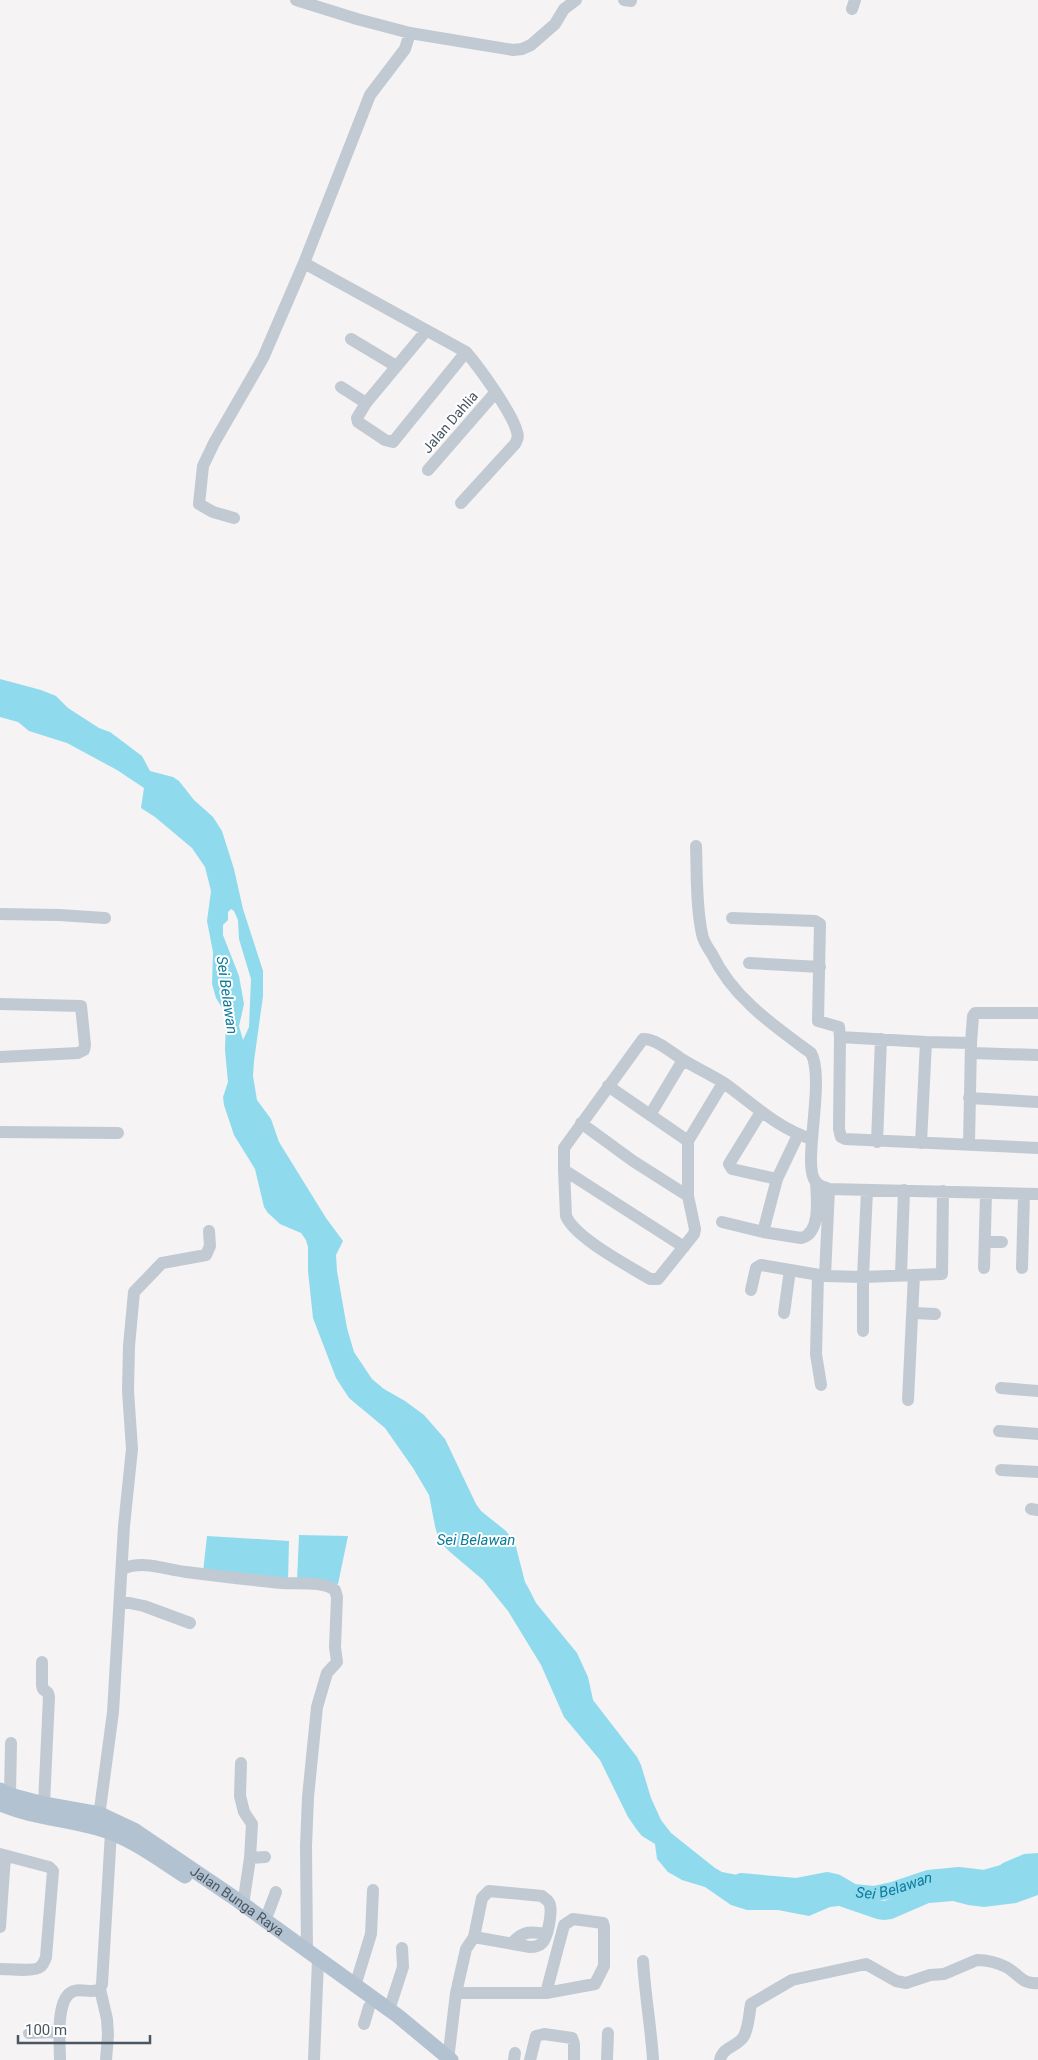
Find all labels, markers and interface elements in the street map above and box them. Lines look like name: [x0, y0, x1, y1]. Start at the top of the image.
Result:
street label: Jalan Dahlia: [419, 388, 481, 456]
water label: Sei Belawan: [213, 955, 241, 1035]
water label: Sei Belawan: [437, 1531, 515, 1549]
street label: Jalan Bunga Raya: [187, 1862, 287, 1939]
water label: Sei Belawan: [855, 1869, 933, 1903]
scale bar: [18, 2012, 150, 2044]
text: 100 m: [25, 2021, 67, 2039]

